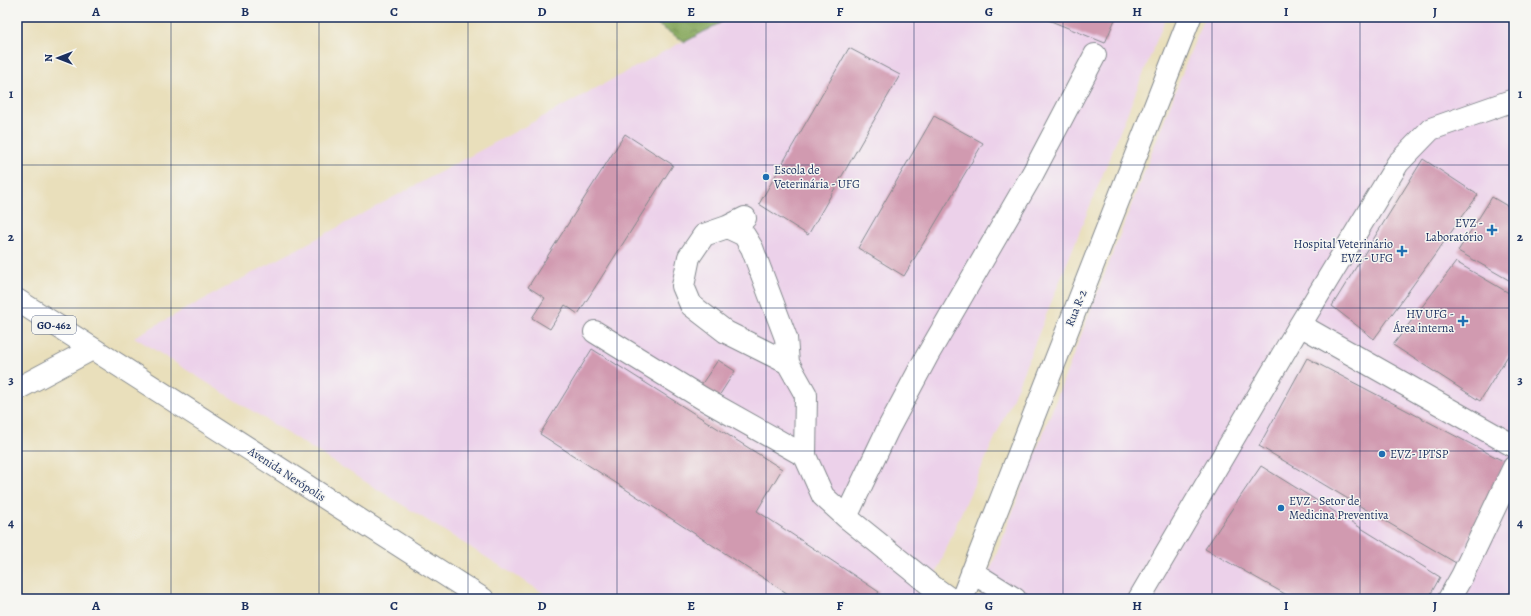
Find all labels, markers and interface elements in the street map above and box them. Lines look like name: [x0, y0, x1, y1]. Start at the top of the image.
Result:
text: A: [91, 3, 101, 20]
text: B: [241, 3, 249, 20]
text: C: [390, 3, 398, 20]
text: D: [537, 3, 547, 20]
text: E: [687, 3, 695, 20]
text: F: [837, 3, 844, 20]
text: G: [985, 3, 993, 20]
text: H: [1132, 3, 1142, 20]
text: I: [1284, 3, 1289, 20]
text: J: [1433, 3, 1437, 20]
north arrow: [38, 38, 78, 78]
text: N: [41, 54, 56, 62]
text: 1: [9, 85, 14, 102]
text: 1: [1518, 85, 1523, 102]
place label: Escola de Veterinária - UFG: [773, 162, 860, 192]
marker: Escola de Veterinária - UFG: [761, 172, 771, 182]
place label: EVZ - Laboratório: [1425, 215, 1483, 245]
marker: EVZ - Laboratório: [1486, 224, 1498, 236]
text: 2: [8, 228, 15, 245]
text: 2: [1517, 228, 1524, 245]
place label: Hospital Veterinário EVZ - UFG: [1294, 236, 1393, 266]
marker: Hospital Veterinário EVZ - UFG: [1396, 245, 1408, 257]
street label: Rua R-2: [1061, 287, 1091, 329]
place label: HV UFG - Área interna: [1392, 306, 1454, 336]
marker: HV UFG - Área interna: [1457, 315, 1469, 327]
road number: GO-462: [32, 316, 76, 334]
text: 3: [8, 371, 14, 388]
text: 3: [1517, 371, 1523, 388]
street label: Avenida Nerópolis: [244, 442, 329, 505]
place label: EVZ- IPTSP: [1390, 446, 1449, 462]
marker: EVZ- IPTSP: [1377, 449, 1387, 459]
place label: EVZ - Setor de Medicina Preventiva: [1289, 493, 1389, 523]
marker: EVZ - Setor de Medicina Preventiva: [1276, 503, 1286, 513]
text: 4: [8, 514, 14, 531]
text: 4: [1517, 514, 1523, 531]
text: A: [91, 597, 101, 614]
text: B: [241, 597, 249, 614]
text: C: [390, 597, 398, 614]
text: D: [537, 597, 547, 614]
text: E: [687, 597, 695, 614]
text: F: [837, 597, 844, 614]
text: G: [985, 597, 993, 614]
text: H: [1132, 597, 1142, 614]
text: I: [1284, 597, 1289, 614]
text: J: [1433, 597, 1437, 614]

